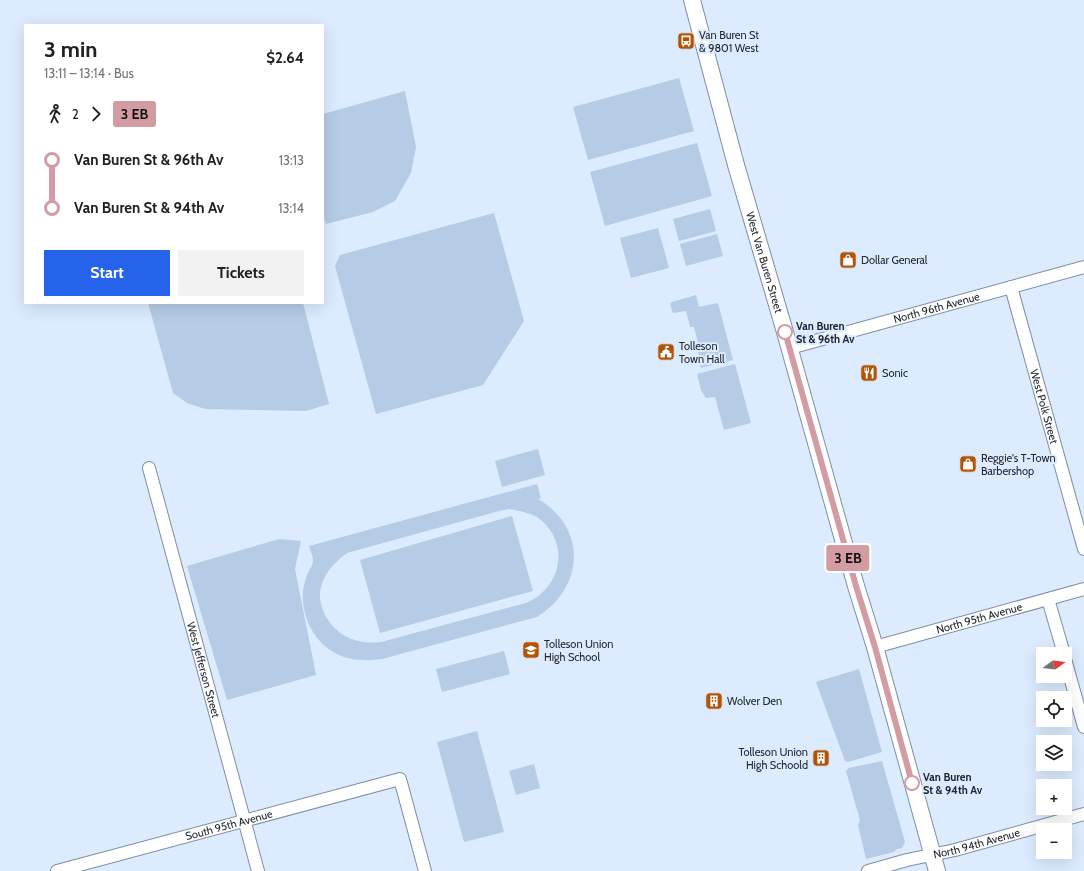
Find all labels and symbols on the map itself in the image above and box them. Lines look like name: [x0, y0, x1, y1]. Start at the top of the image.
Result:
place label: Van Buren St & 9801 West: [699, 28, 759, 55]
bus stop icon: Van Buren St & 9801 West: [676, 31, 696, 51]
street label: West Van Buren Street: [743, 210, 786, 315]
shop icon: Dollar General: [838, 250, 858, 270]
place label: Dollar General: [861, 253, 928, 267]
street label: North 96th Avenue: [892, 289, 982, 326]
place label: Van Buren St & 96th Av: [796, 319, 855, 346]
marker: Van Buren St & 96th Av: [777, 324, 793, 340]
place label: Tolleson Town Hall: [679, 339, 725, 366]
public building icon: Tolleson Town Hall: [656, 342, 676, 362]
restaurant icon: Sonic: [859, 363, 879, 383]
place label: Sonic: [882, 366, 908, 380]
street label: West Polk Street: [1027, 367, 1061, 446]
place label: Reggie's T-Town Barbershop: [981, 451, 1056, 478]
shop icon: Reggie's T-Town Barbershop: [958, 454, 978, 474]
line badge: 3 EB: [820, 545, 876, 571]
street label: North 95th Avenue: [934, 599, 1024, 637]
street label: West Jefferson Street: [184, 620, 223, 719]
place label: Tolleson Union High School: [544, 637, 614, 664]
school or university icon: Tolleson Union High School: [521, 640, 541, 660]
north arrow: [1036, 647, 1072, 683]
building icon: Wolver Den: [704, 691, 724, 711]
place label: Wolver Den: [727, 694, 782, 708]
place label: Tolleson Union High Schoold: [738, 745, 808, 772]
building icon: Tolleson Union High Schoold: [811, 748, 831, 768]
place label: Van Buren St & 94th Av: [923, 770, 983, 797]
marker: Van Buren St & 94th Av: [904, 775, 920, 791]
street label: South 95th Avenue: [184, 806, 274, 843]
street label: North 94th Avenue: [932, 825, 1022, 861]

